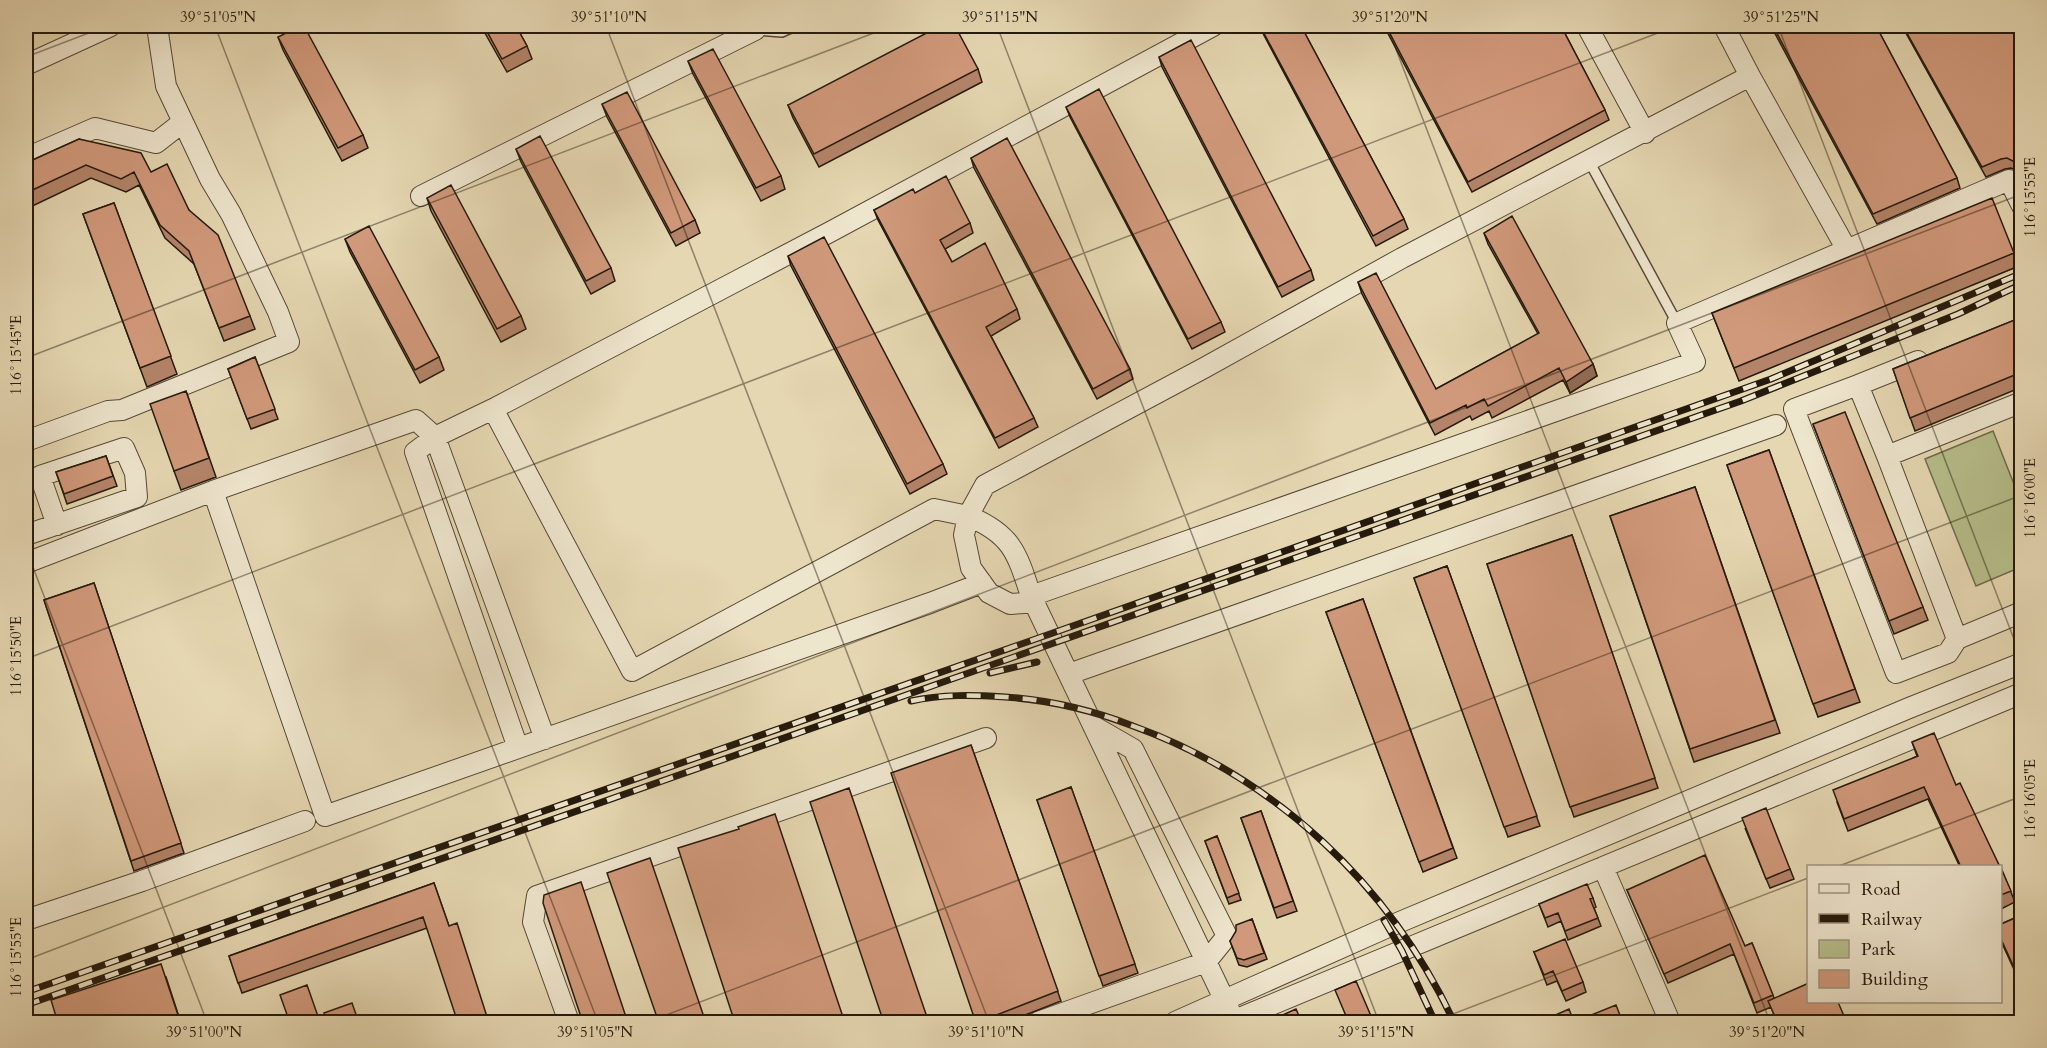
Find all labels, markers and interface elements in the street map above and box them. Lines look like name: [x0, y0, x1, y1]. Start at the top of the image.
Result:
text: 39°51'05"N: [180, 7, 256, 27]
text: 39°51'10"N: [571, 7, 647, 27]
text: 39°51'15"N: [962, 7, 1038, 27]
text: 39°51'20"N: [1352, 7, 1428, 27]
text: 39°51'25"N: [1743, 7, 1819, 27]
text: 116°15'55"E: [2020, 157, 2040, 237]
text: 116°15'45"E: [6, 315, 26, 395]
text: 116°16'00"E: [2020, 458, 2040, 538]
text: 116°15'50"E: [6, 616, 26, 696]
text: 116°16'05"E: [2020, 759, 2040, 839]
legend: [1807, 865, 2002, 1003]
text: Road: [1861, 877, 1901, 902]
text: Railway: [1861, 907, 1923, 932]
text: 116°15'55"E: [6, 917, 26, 997]
text: Park: [1861, 937, 1896, 962]
text: Building: [1861, 967, 1929, 992]
text: 39°51'00"N: [166, 1022, 242, 1042]
text: 39°51'05"N: [557, 1022, 633, 1042]
text: 39°51'10"N: [948, 1022, 1024, 1042]
text: 39°51'15"N: [1338, 1022, 1414, 1042]
text: 39°51'20"N: [1729, 1022, 1805, 1042]

